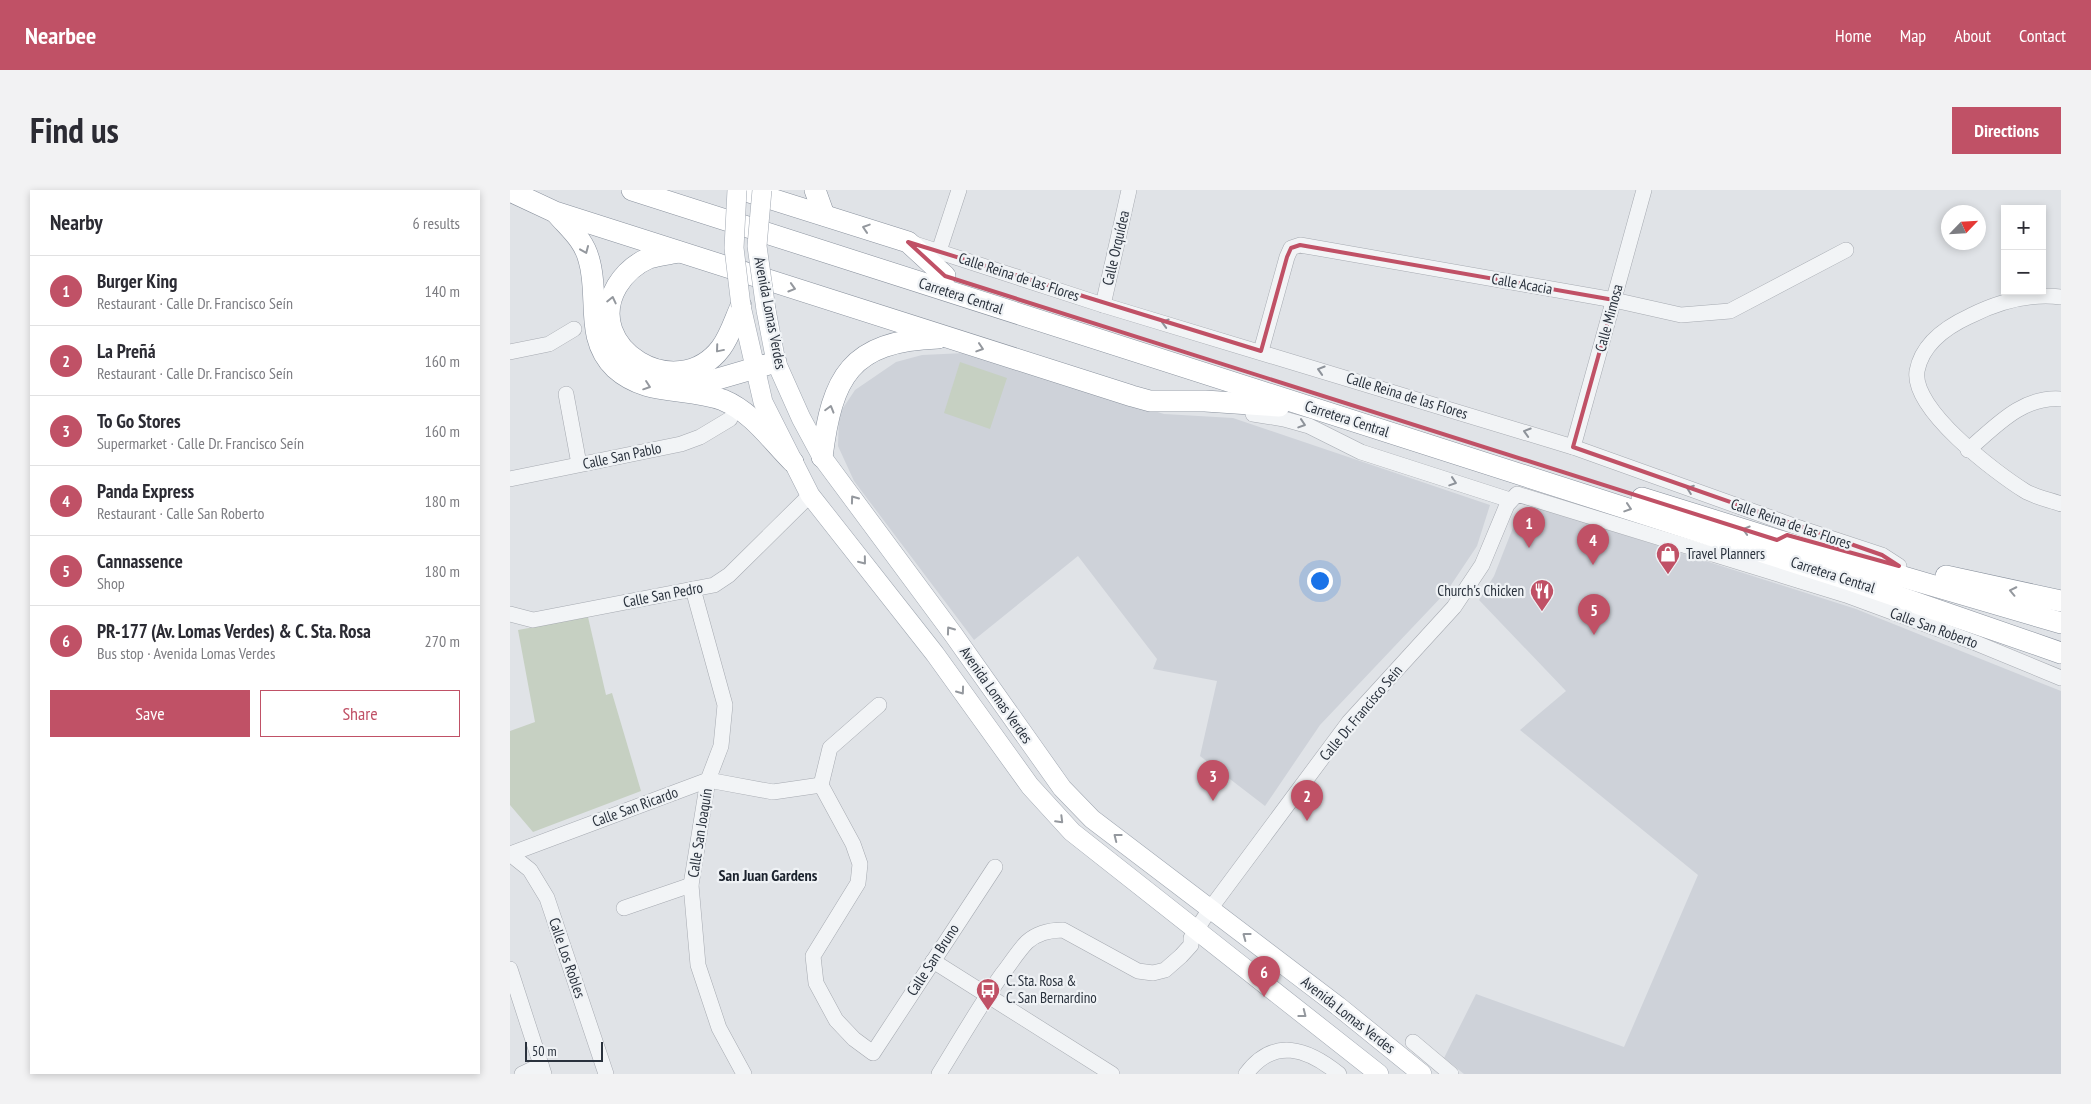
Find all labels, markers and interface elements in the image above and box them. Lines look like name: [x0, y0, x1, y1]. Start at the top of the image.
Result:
text: Nearbee: [25, 20, 96, 51]
text: Home: [1835, 24, 1872, 47]
text: Map: [1900, 24, 1926, 47]
text: About: [1954, 24, 1991, 47]
text: Contact: [2019, 24, 2066, 47]
text: Find us: [30, 107, 119, 153]
button: Directions: [1952, 107, 2061, 154]
north arrow: [1941, 205, 1986, 250]
map controls: [2001, 205, 2046, 295]
button: +: [2001, 205, 2046, 250]
text: Nearby: [50, 209, 103, 236]
street label: Calle Orquídea: [1098, 209, 1133, 287]
text: 6 results: [413, 213, 460, 233]
one-way arrow: [862, 224, 871, 234]
one-way arrow: [579, 245, 590, 254]
street label: Calle Reina de las Flores: [956, 248, 1082, 305]
button: −: [2001, 250, 2046, 295]
street label: Avenida Lomas Verdes: [750, 255, 791, 371]
text: Burger King: [97, 269, 177, 293]
street label: Calle Acacia: [1490, 269, 1554, 298]
street label: Carretera Central: [917, 273, 1006, 318]
text: 1: [62, 281, 70, 301]
text: 140 m: [425, 281, 460, 301]
street label: Calle Mimosa: [1590, 282, 1627, 354]
one-way arrow: [787, 283, 796, 293]
text: Restaurant · Calle Dr. Francisco Seín: [97, 293, 293, 313]
one-way arrow: [606, 296, 617, 305]
one-way arrow: [1162, 319, 1170, 329]
text: La Preñá: [97, 339, 156, 363]
one-way arrow: [976, 342, 984, 352]
one-way arrow: [715, 344, 724, 353]
text: 2: [62, 351, 70, 371]
text: 160 m: [425, 351, 460, 371]
text: Restaurant · Calle Dr. Francisco Seín: [97, 363, 293, 383]
one-way arrow: [1317, 365, 1326, 375]
street label: Calle Reina de las Flores: [1344, 368, 1470, 423]
one-way arrow: [642, 380, 651, 390]
street label: Carretera Central: [1303, 396, 1392, 441]
one-way arrow: [824, 406, 834, 414]
text: To Go Stores: [97, 409, 181, 433]
one-way arrow: [1297, 418, 1305, 428]
text: 3: [62, 421, 70, 441]
text: 160 m: [425, 421, 460, 441]
one-way arrow: [1523, 428, 1531, 438]
text: Supermarket · Calle Dr. Francisco Seín: [97, 433, 304, 453]
street label: Calle San Pablo: [581, 438, 663, 473]
one-way arrow: [1448, 476, 1457, 486]
text: Panda Express: [97, 479, 194, 503]
one-way arrow: [1686, 485, 1694, 495]
text: 4: [62, 491, 70, 511]
text: 180 m: [425, 491, 460, 511]
street label: Calle Reina de las Flores: [1728, 494, 1854, 553]
one-way arrow: [850, 496, 860, 505]
text: Restaurant · Calle San Roberto: [97, 503, 264, 523]
one-way arrow: [1623, 503, 1632, 513]
pin: 1: [1513, 507, 1545, 548]
pin: 4: [1577, 524, 1609, 565]
one-way arrow: [1742, 526, 1750, 536]
shop icon: Travel Planners: [1655, 541, 1681, 575]
place label: Travel Planners: [1686, 544, 1765, 563]
text: Cannassence: [97, 549, 183, 573]
street label: Carretera Central: [1789, 552, 1878, 597]
one-way arrow: [858, 556, 867, 565]
text: 5: [62, 561, 70, 581]
text: 180 m: [425, 561, 460, 581]
your location: [1307, 568, 1333, 594]
text: Shop: [97, 573, 125, 593]
street label: Calle San Pedro: [621, 577, 704, 612]
restaurant icon: Church's Chicken: [1529, 578, 1555, 612]
place label: Church's Chicken: [1437, 581, 1524, 600]
one-way arrow: [2009, 586, 2018, 597]
pin: 5: [1578, 594, 1610, 635]
street label: Calle San Roberto: [1888, 603, 1981, 652]
text: PR-177 (Av. Lomas Verdes) & C. Sta. Rosa: [97, 619, 371, 643]
one-way arrow: [947, 626, 956, 636]
text: 6: [62, 631, 70, 651]
text: 270 m: [425, 631, 460, 651]
text: Bus stop · Avenida Lomas Verdes: [97, 643, 275, 663]
street label: Avenida Lomas Verdes: [956, 643, 1037, 747]
street label: Calle Dr. Francisco Seín: [1315, 661, 1406, 764]
one-way arrow: [956, 685, 964, 694]
button: Save: [50, 690, 250, 737]
button: Share: [260, 690, 460, 737]
pin: 3: [1197, 760, 1229, 801]
pin: 2: [1291, 780, 1323, 821]
street label: Calle San Ricardo: [589, 782, 680, 831]
street label: Calle San Joaquín: [683, 787, 716, 879]
one-way arrow: [1054, 814, 1063, 823]
one-way arrow: [1114, 835, 1123, 843]
district label: San Juan Gardens: [719, 865, 818, 885]
street label: Calle Los Robles: [545, 915, 590, 1001]
street label: Calle San Bruno: [902, 920, 963, 999]
one-way arrow: [1243, 934, 1252, 942]
pin: 6: [1248, 956, 1280, 997]
place label: C. Sta. Rosa & C. San Bernardino: [1006, 971, 1097, 1007]
street label: Avenida Lomas Verdes: [1297, 972, 1399, 1057]
bus stop icon: C. Sta. Rosa & C. San Bernardino: [975, 977, 1001, 1011]
one-way arrow: [1297, 1008, 1306, 1017]
scale bar: [525, 1039, 602, 1062]
text: 50 m: [532, 1042, 557, 1060]

